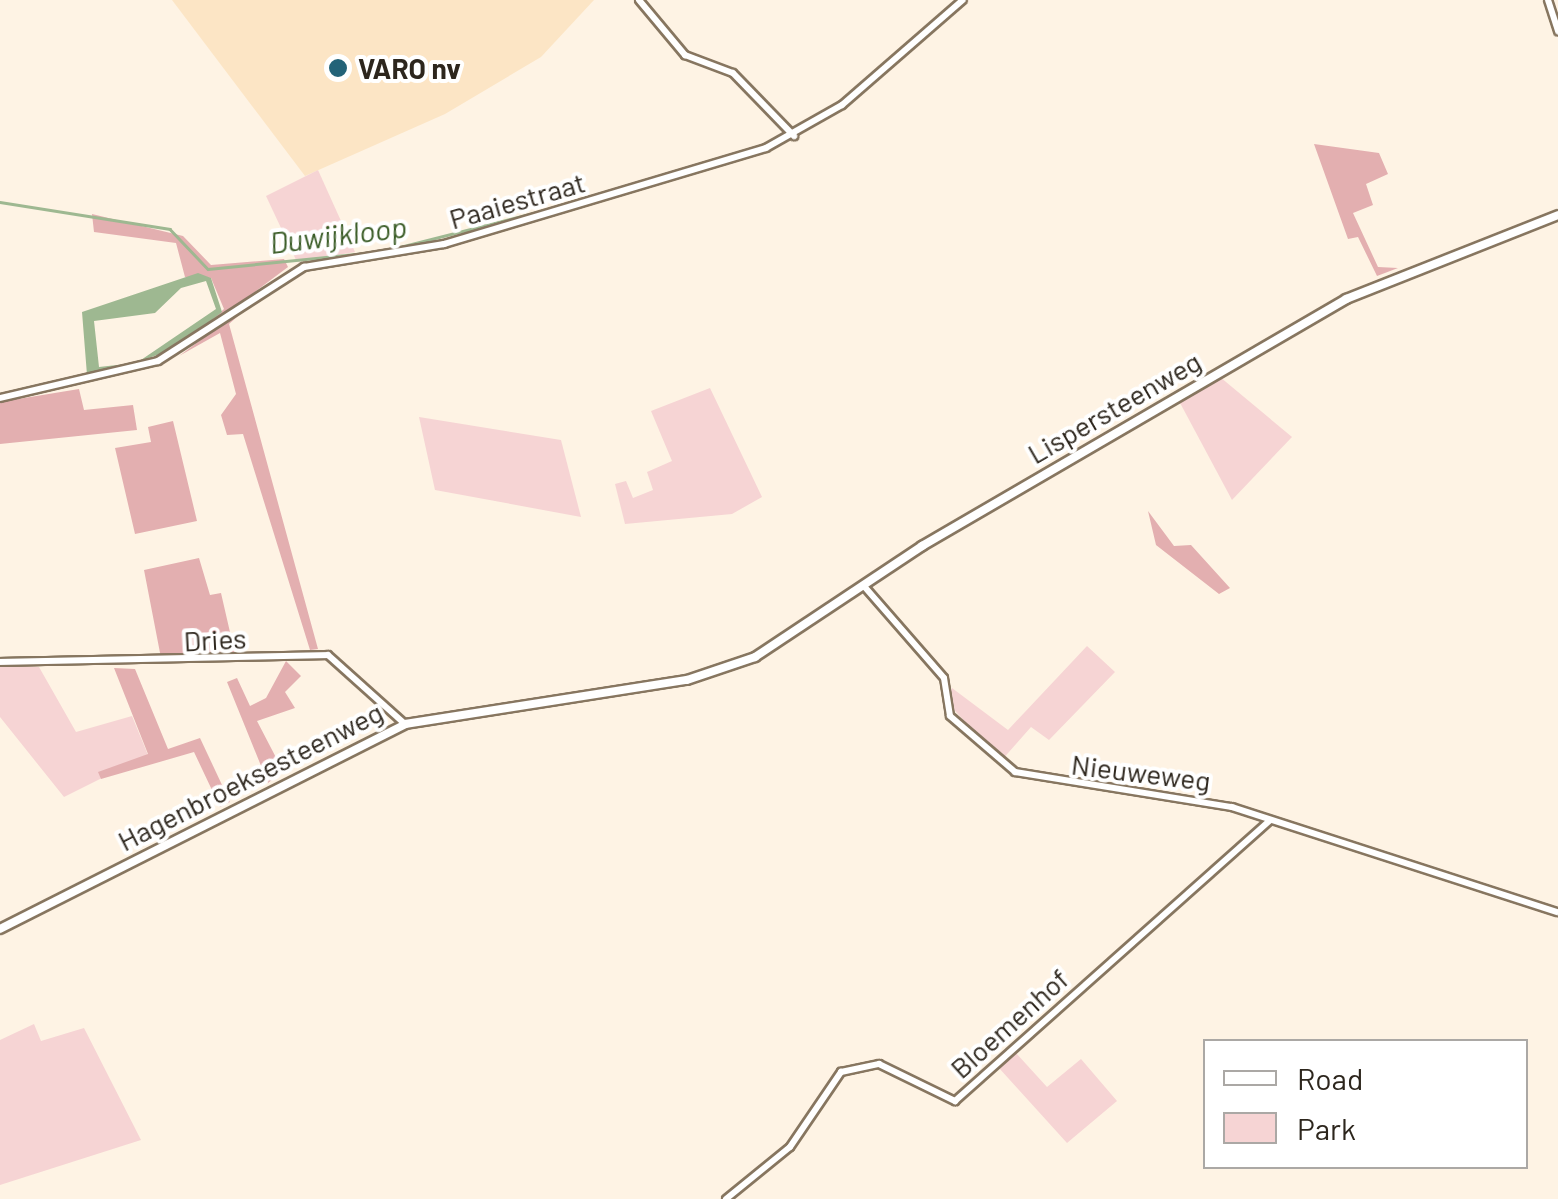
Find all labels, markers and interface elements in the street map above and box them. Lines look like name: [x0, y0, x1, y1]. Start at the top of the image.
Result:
place label: VARO nv: [358, 51, 461, 85]
marker: VARO nv: [327, 57, 349, 79]
street label: Paaiestraat: [445, 165, 589, 235]
water label: Duwijkloop: [267, 208, 409, 260]
street label: Lispersteenweg: [1021, 344, 1207, 470]
street label: Dries: [183, 621, 247, 657]
street label: Hagenbroeksesteenweg: [112, 695, 388, 857]
street label: Nieuweweg: [1070, 747, 1212, 797]
street label: Bloemenhof: [943, 961, 1075, 1085]
legend: [1203, 1039, 1528, 1169]
text: Road: [1297, 1060, 1363, 1096]
text: Park: [1297, 1110, 1356, 1146]

